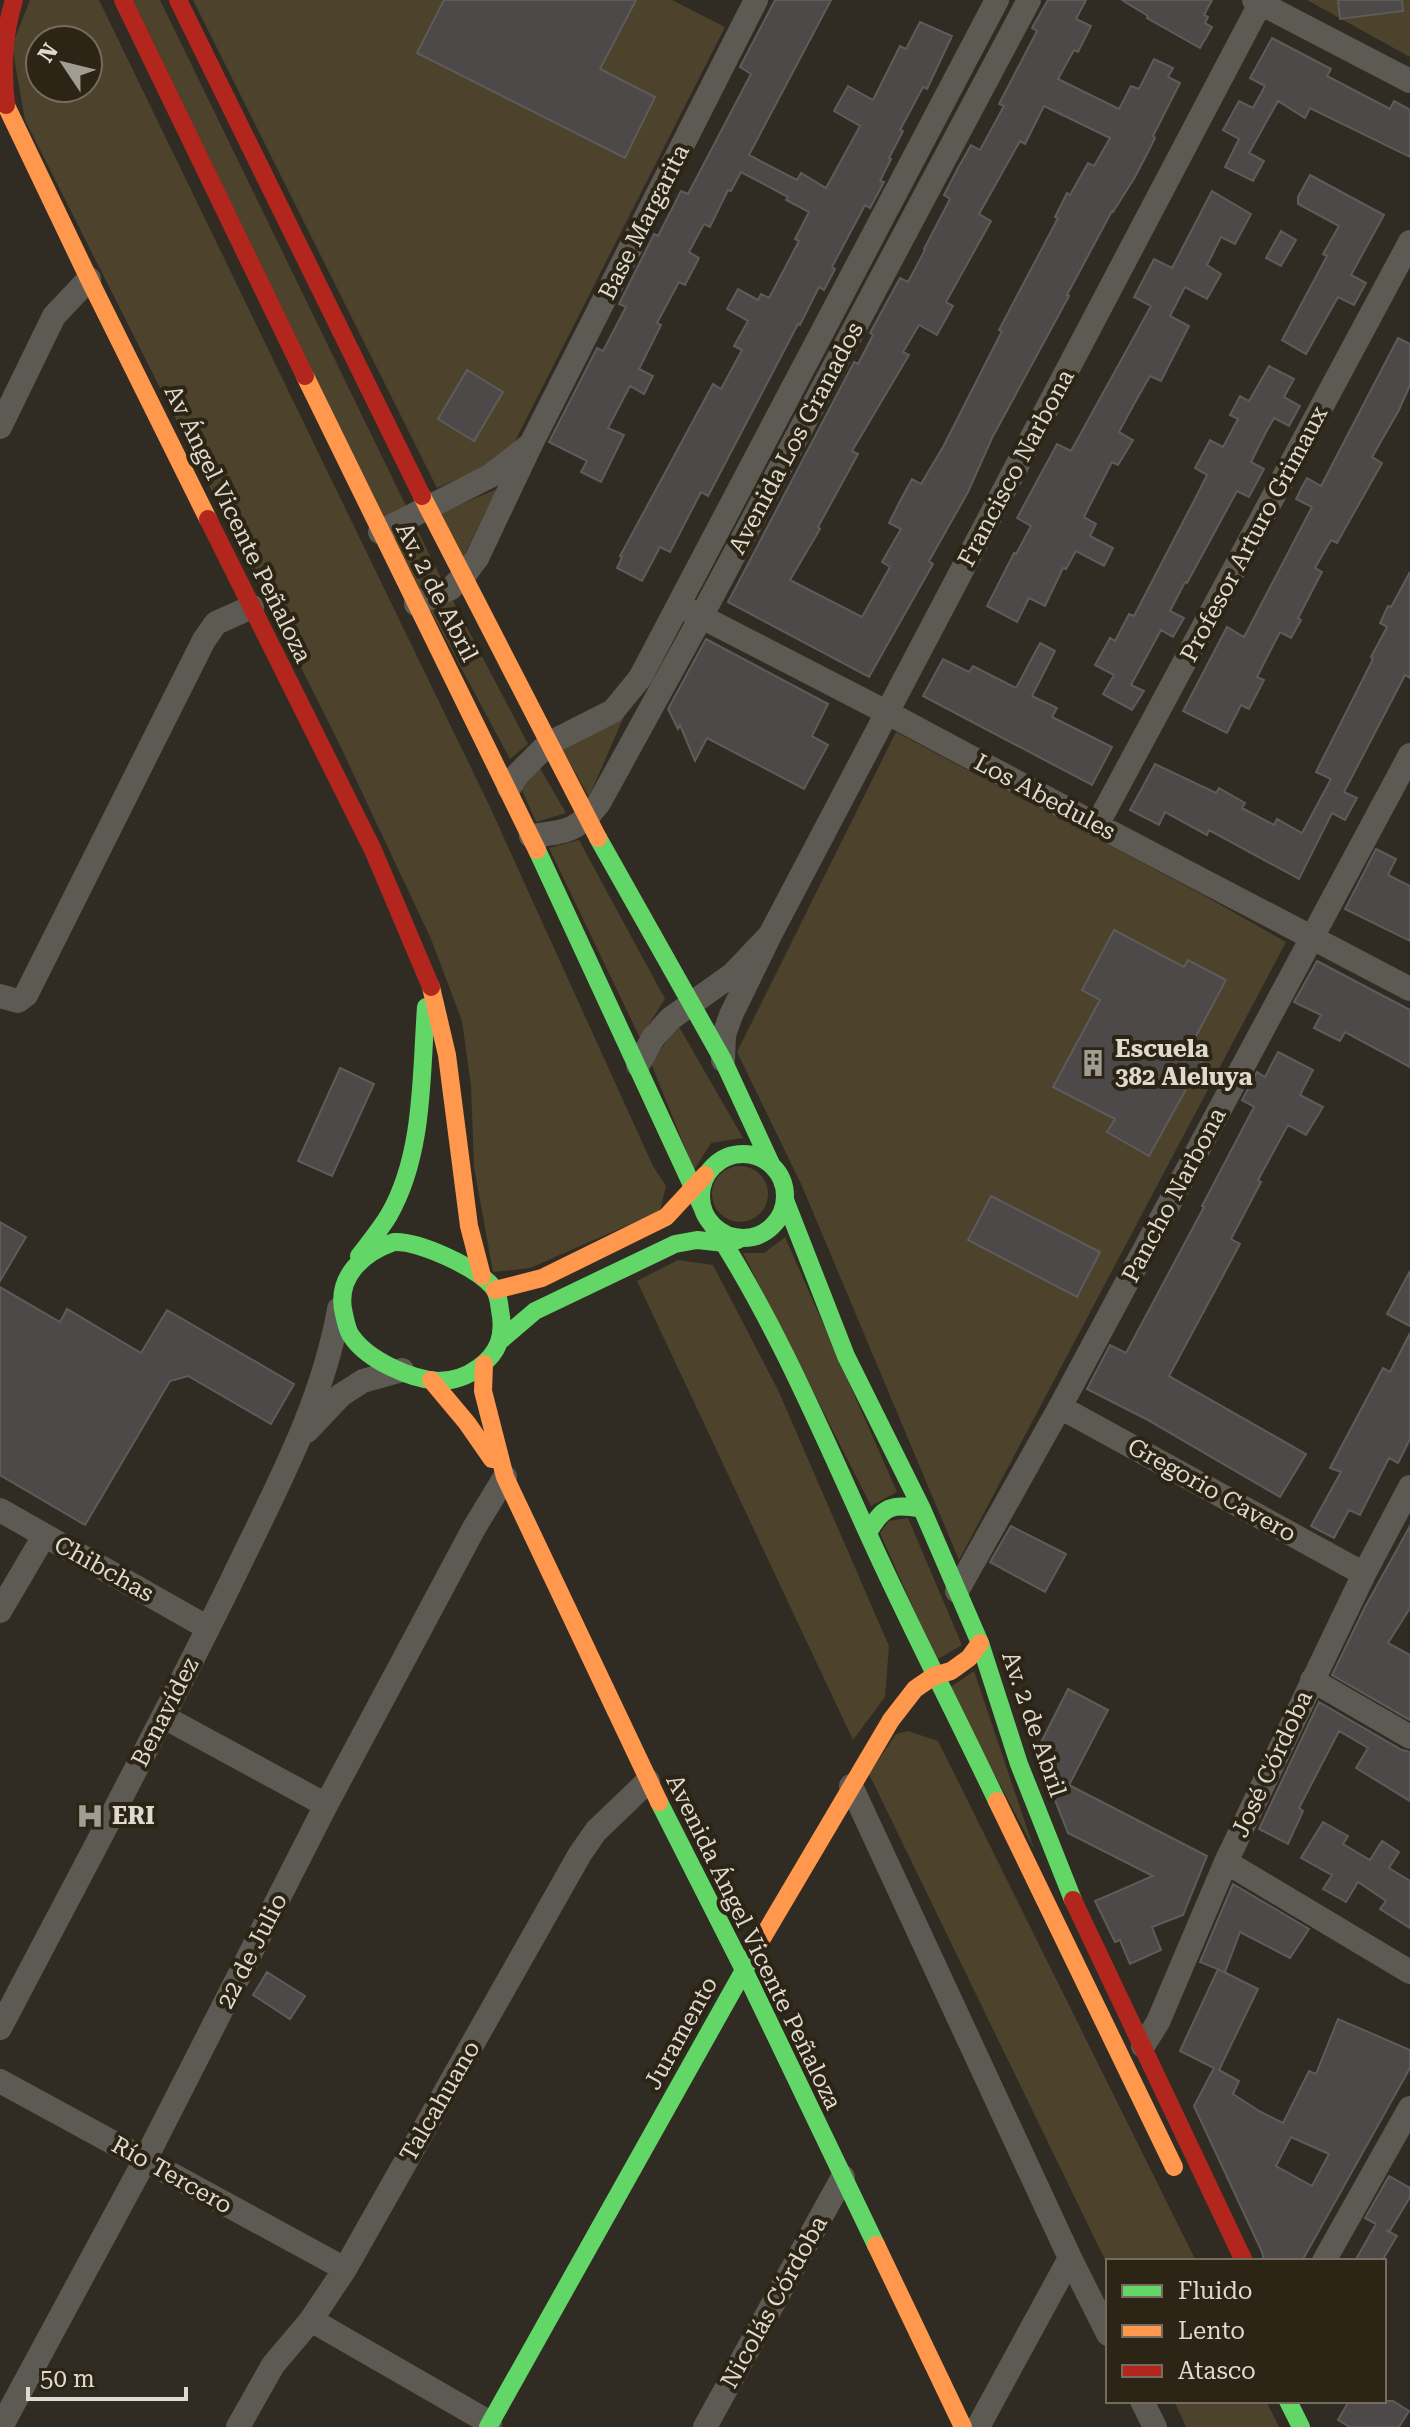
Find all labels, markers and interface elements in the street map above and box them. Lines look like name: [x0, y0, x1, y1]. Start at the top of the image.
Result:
north arrow: [24, 24, 104, 104]
text: N: [33, 39, 63, 67]
street label: Base Margarita: [593, 140, 695, 304]
street label: Avenida Los Granados: [723, 317, 869, 559]
street label: Francisco Narbona: [952, 365, 1080, 571]
street label: Av Ángel Vicente Peñaloza: [159, 380, 318, 667]
street label: Profesor Arturo Grimaux: [1175, 401, 1333, 667]
street label: Av. 2 de Abril: [390, 518, 484, 666]
street label: Los Abedules: [970, 748, 1120, 846]
place label: Escuela 382 Aleluya: [1115, 1035, 1252, 1091]
building icon: Escuela 382 Aleluya: [1078, 1048, 1108, 1078]
street label: Pancho Narbona: [1116, 1103, 1232, 1287]
street label: Gregorio Cavero: [1123, 1432, 1301, 1548]
street label: Chibchas: [49, 1530, 159, 1608]
street label: Av. 2 de Abril: [996, 1648, 1072, 1800]
street label: Benavídez: [126, 1653, 204, 1771]
street label: José Córdoba: [1226, 1686, 1318, 1842]
street label: Avenida Ángel Vicente Peñaloza: [660, 1769, 848, 2114]
hospital icon: ERI: [75, 1801, 105, 1831]
place label: ERI: [112, 1802, 155, 1830]
street label: 22 de Julio: [211, 1889, 293, 2013]
street label: Juramento: [639, 1972, 723, 2094]
street label: Talcahuano: [394, 2036, 486, 2166]
street label: Río Tercero: [107, 2130, 237, 2220]
street label: Nicolás Córdoba: [715, 2211, 833, 2393]
legend: [1106, 2259, 1386, 2403]
text: Fluido: [1178, 2277, 1253, 2305]
text: Lento: [1178, 2317, 1245, 2345]
scale bar: [28, 2351, 186, 2401]
text: Atasco: [1178, 2357, 1256, 2385]
text: 50 m: [40, 2365, 95, 2393]

